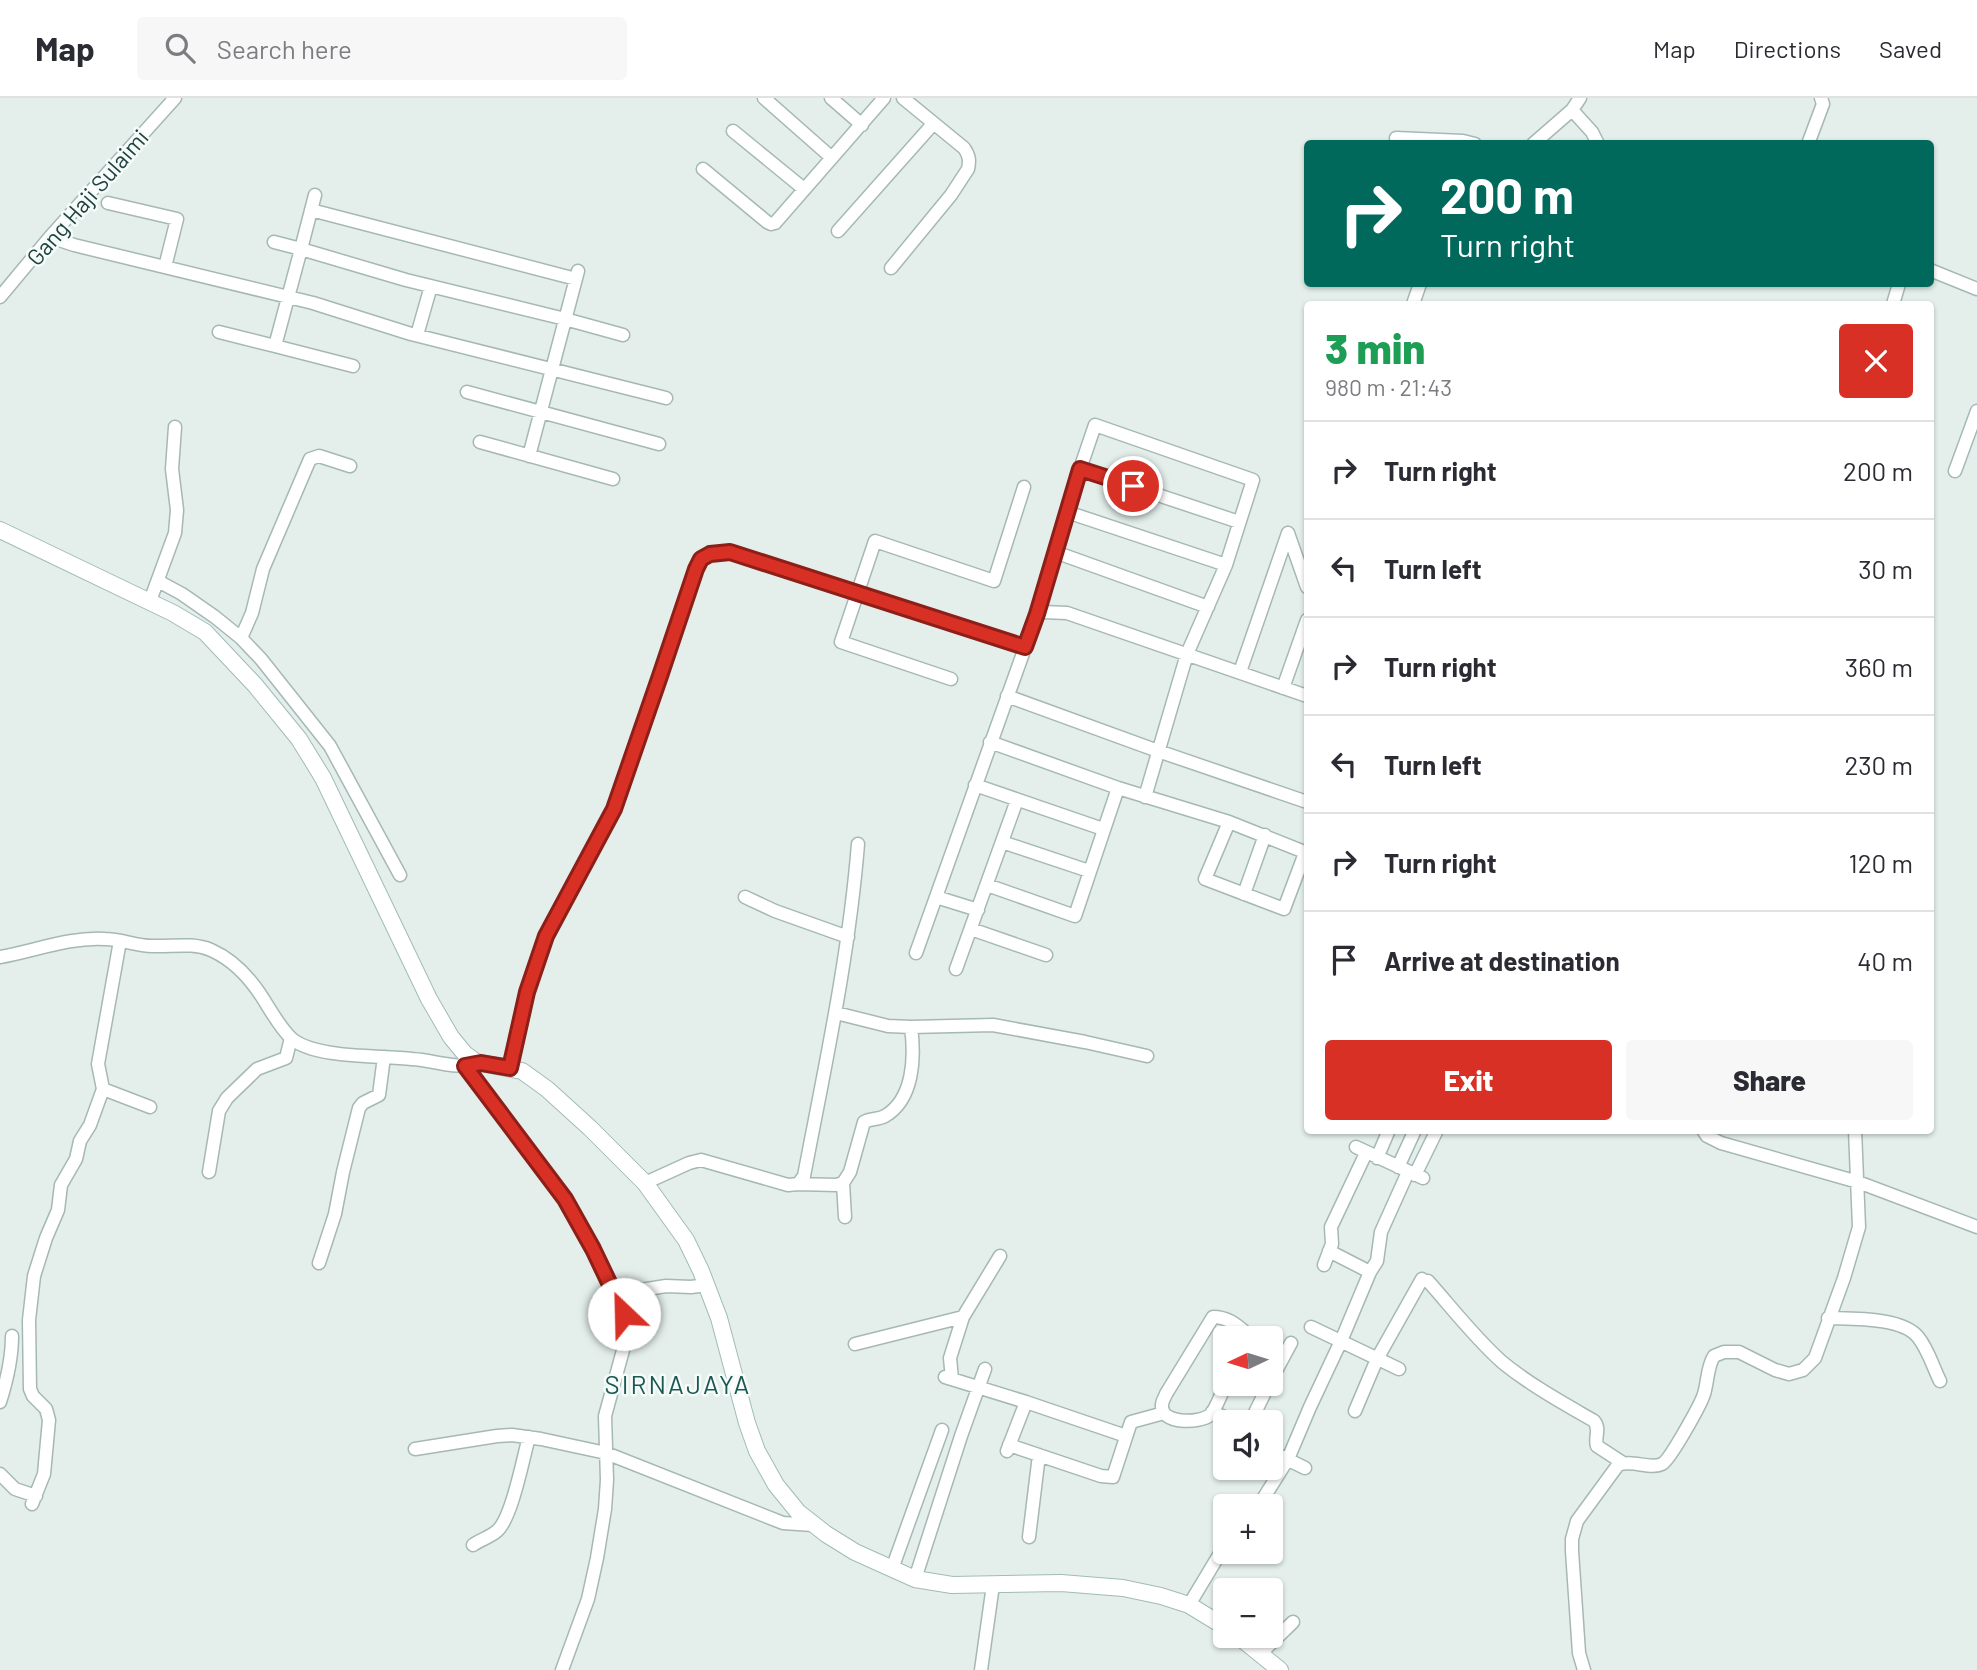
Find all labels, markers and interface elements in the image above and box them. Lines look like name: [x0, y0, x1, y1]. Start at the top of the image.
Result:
search box: [137, 17, 627, 80]
text: Map: [35, 28, 95, 68]
icon: search: [161, 29, 199, 67]
text: Search here: [217, 33, 352, 64]
text: Map: [1653, 34, 1696, 63]
text: Directions: [1734, 34, 1841, 63]
text: Saved: [1879, 34, 1942, 63]
street label: Gang Haji Sulaimi: [20, 123, 154, 271]
text: 200 m: [1440, 165, 1574, 224]
icon: right: [1325, 168, 1416, 259]
text: Turn right: [1440, 225, 1575, 263]
text: 3 min: [1325, 322, 1425, 372]
button: close: [1839, 324, 1913, 398]
text: 980 m · 21:43: [1325, 373, 1452, 401]
icon: right: [1325, 451, 1363, 489]
text: Turn right: [1384, 455, 1497, 486]
text: 200 m: [1843, 455, 1913, 486]
pin: [1103, 456, 1163, 516]
icon: arrive: [1114, 467, 1152, 505]
icon: left: [1325, 549, 1363, 587]
text: Turn left: [1384, 553, 1482, 584]
text: 30 m: [1858, 553, 1913, 584]
icon: right: [1325, 647, 1363, 685]
text: Turn right: [1384, 651, 1497, 682]
text: 360 m: [1845, 651, 1913, 682]
icon: left: [1325, 745, 1363, 783]
text: Turn left: [1384, 749, 1482, 780]
text: 230 m: [1844, 749, 1913, 780]
icon: right: [1325, 843, 1363, 881]
text: Turn right: [1384, 847, 1497, 878]
text: 120 m: [1849, 847, 1913, 878]
icon: arrive: [1325, 941, 1363, 979]
text: Arrive at destination: [1384, 945, 1620, 976]
text: 40 m: [1857, 945, 1913, 976]
button: Exit: [1325, 1040, 1612, 1120]
button: Share: [1626, 1040, 1913, 1120]
position arrow: [587, 1277, 661, 1351]
north arrow: [1213, 1326, 1283, 1396]
map controls: [1213, 1326, 1283, 1648]
district label: SIRNAJAYA: [605, 1368, 751, 1399]
button: sound: [1213, 1410, 1283, 1480]
button: +: [1213, 1494, 1283, 1564]
button: −: [1213, 1578, 1283, 1648]

